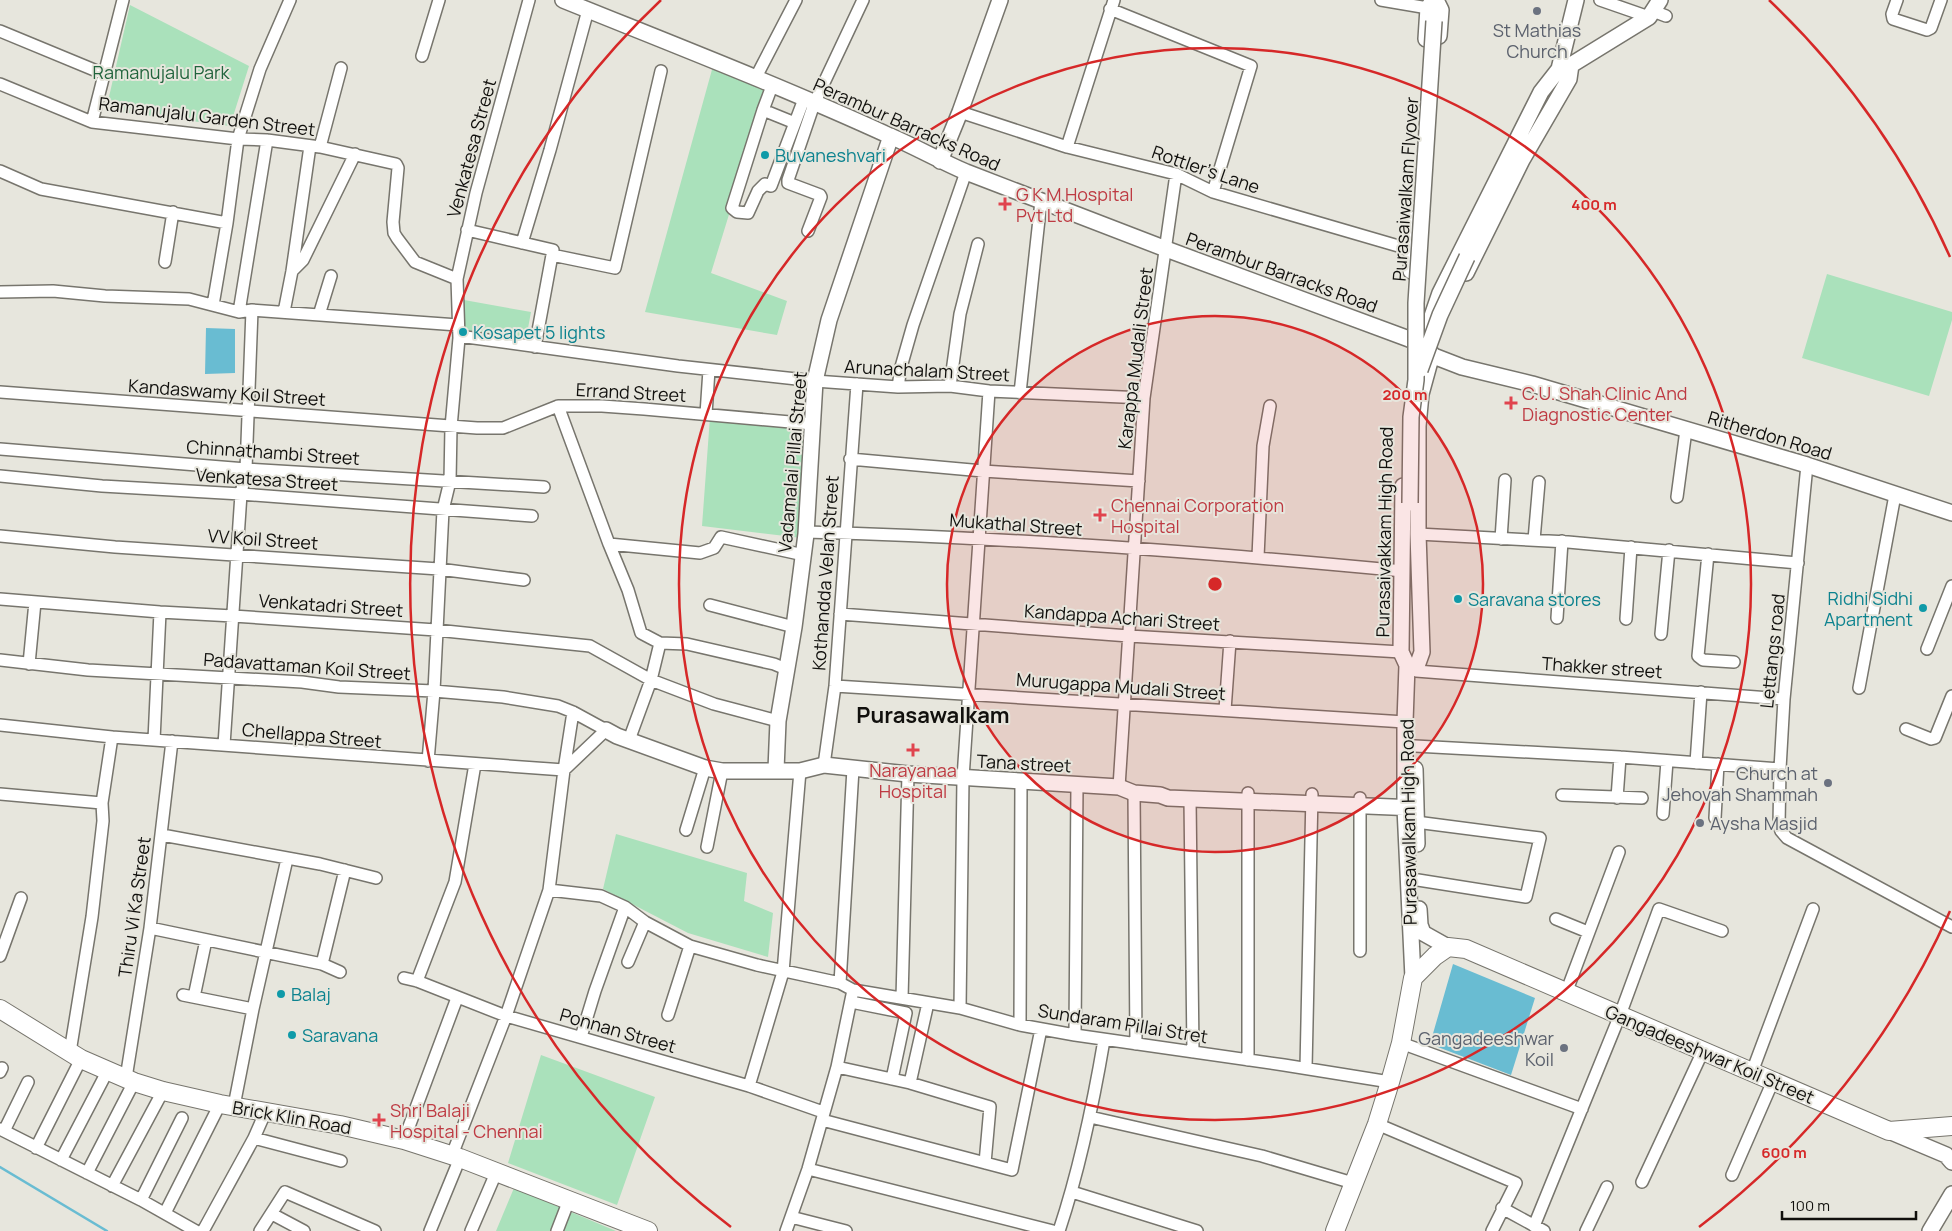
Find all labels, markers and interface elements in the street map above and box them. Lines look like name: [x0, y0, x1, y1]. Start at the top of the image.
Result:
marker: St Mathias Church: [1531, 5, 1543, 17]
place label: St Mathias Church: [1493, 18, 1581, 63]
park label: Ramanujalu Park: [93, 60, 231, 84]
street label: Perambur Barracks Road: [810, 72, 1004, 176]
street label: Venkatesa Street: [441, 76, 501, 220]
street label: Ramanujalu Garden Street: [97, 91, 317, 141]
street label: Purasaiwalkam Flyover: [1387, 95, 1423, 282]
street label: Rottler's Lane: [1149, 139, 1263, 199]
place label: Buvaneshvari: [775, 143, 886, 167]
marker: Buvaneshvari: [759, 149, 771, 161]
place label: G K M Hospital Pvt Ltd: [1016, 182, 1134, 227]
text: 400 m: [1571, 194, 1617, 215]
marker: G K M Hospital Pvt Ltd: [998, 197, 1012, 211]
street label: Perambur Barracks Road: [1183, 226, 1381, 318]
street label: Karappa Mudali Street: [1112, 266, 1158, 450]
place label: Kosapet 5 lights: [473, 320, 605, 344]
marker: Kosapet 5 lights: [457, 326, 469, 338]
street label: Arunachalam Street: [844, 354, 1010, 386]
street label: Vadamalai Pillai Street: [772, 370, 812, 554]
street label: Kandaswamy Koil Street: [127, 373, 327, 411]
street label: Errand Street: [575, 377, 687, 407]
place label: C.U. Shah Clinic And Diagnostic Center: [1522, 381, 1688, 426]
text: 200 m: [1382, 384, 1428, 405]
marker: C.U. Shah Clinic And Diagnostic Center: [1504, 396, 1518, 410]
street label: Ritherdon Road: [1705, 405, 1835, 465]
street label: Purasaivakkam High Road: [1370, 426, 1398, 638]
street label: Chinnathambi Street: [186, 434, 360, 470]
street label: Venkatesa Street: [195, 462, 339, 496]
street label: Kothandda Velan Street: [806, 475, 844, 671]
place label: Chennai Corporation Hospital: [1111, 493, 1284, 538]
street label: Mukathal Street: [949, 507, 1083, 541]
marker: Chennai Corporation Hospital: [1093, 508, 1107, 522]
street label: VV Koil Street: [207, 523, 319, 555]
centre of rings: [1206, 575, 1224, 593]
place label: Ridhi Sidhi Apartment: [1824, 586, 1913, 631]
place label: Saravana stores: [1468, 587, 1601, 611]
street label: Venkatadri Street: [258, 588, 404, 622]
marker: Saravana stores: [1452, 593, 1464, 605]
street label: Lettangs road: [1754, 593, 1790, 709]
street label: Kandappa Achari Street: [1023, 598, 1221, 636]
marker: Ridhi Sidhi Apartment: [1917, 602, 1929, 614]
street label: Padavattaman Koil Street: [203, 647, 411, 685]
street label: Thakker street: [1541, 651, 1663, 683]
street label: Murugappa Mudali Street: [1015, 667, 1227, 705]
district label: Purasawalkam: [856, 700, 1010, 730]
street label: Chellappa Street: [241, 717, 383, 753]
street label: Purasawalkam High Road: [1394, 719, 1422, 925]
marker: Narayanaa Hospital: [906, 743, 920, 757]
street label: Tana street: [976, 749, 1072, 777]
place label: Narayanaa Hospital: [869, 758, 957, 803]
place label: Church at Jehovah Shammah: [1662, 761, 1818, 806]
marker: Church at Jehovah Shammah: [1822, 777, 1834, 789]
place label: Aysha Masjid: [1710, 811, 1818, 835]
marker: Aysha Masjid: [1694, 817, 1706, 829]
street label: Thiru Vi Ka Street: [112, 835, 156, 979]
place label: Balaj: [291, 982, 331, 1006]
marker: Balaj: [275, 988, 287, 1000]
street label: Sundaram Pillai Stret: [1036, 998, 1210, 1048]
street label: Gangadeeshwar Koil Street: [1602, 999, 1818, 1109]
street label: Ponnan Street: [557, 1002, 679, 1058]
place label: Saravana: [302, 1023, 378, 1047]
place label: Gangadeeshwar Koil: [1418, 1026, 1555, 1071]
marker: Saravana: [286, 1029, 298, 1041]
marker: Gangadeeshwar Koil: [1558, 1042, 1570, 1054]
street label: Brick Klin Road: [231, 1095, 353, 1139]
place label: Shri Balaji Hospital - Chennai: [390, 1098, 543, 1143]
marker: Shri Balaji Hospital - Chennai: [372, 1113, 386, 1127]
text: 600 m: [1761, 1142, 1807, 1163]
scale bar: [1782, 1188, 1916, 1220]
text: 100 m: [1790, 1195, 1830, 1216]

